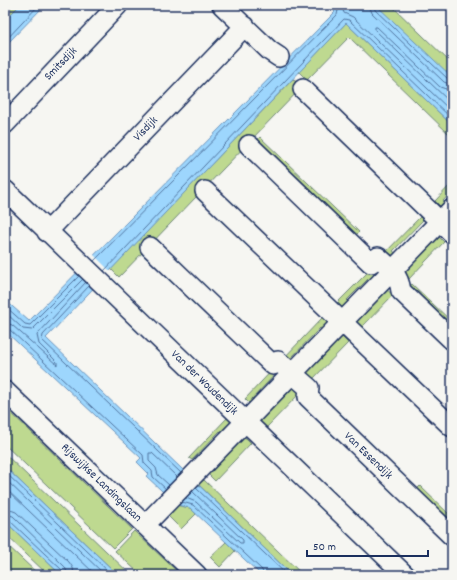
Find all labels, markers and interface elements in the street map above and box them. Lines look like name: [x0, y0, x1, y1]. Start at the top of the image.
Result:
street label: Smitsdijk: [41, 43, 81, 85]
street label: Visdijk: [130, 113, 162, 145]
street label: Van der Woudendijk: [167, 346, 241, 420]
street label: Van Essendijk: [340, 428, 396, 484]
street label: Rijswijkse Landingslaan: [57, 440, 146, 526]
scale bar: [307, 532, 428, 558]
text: 50 m: [313, 539, 336, 556]

